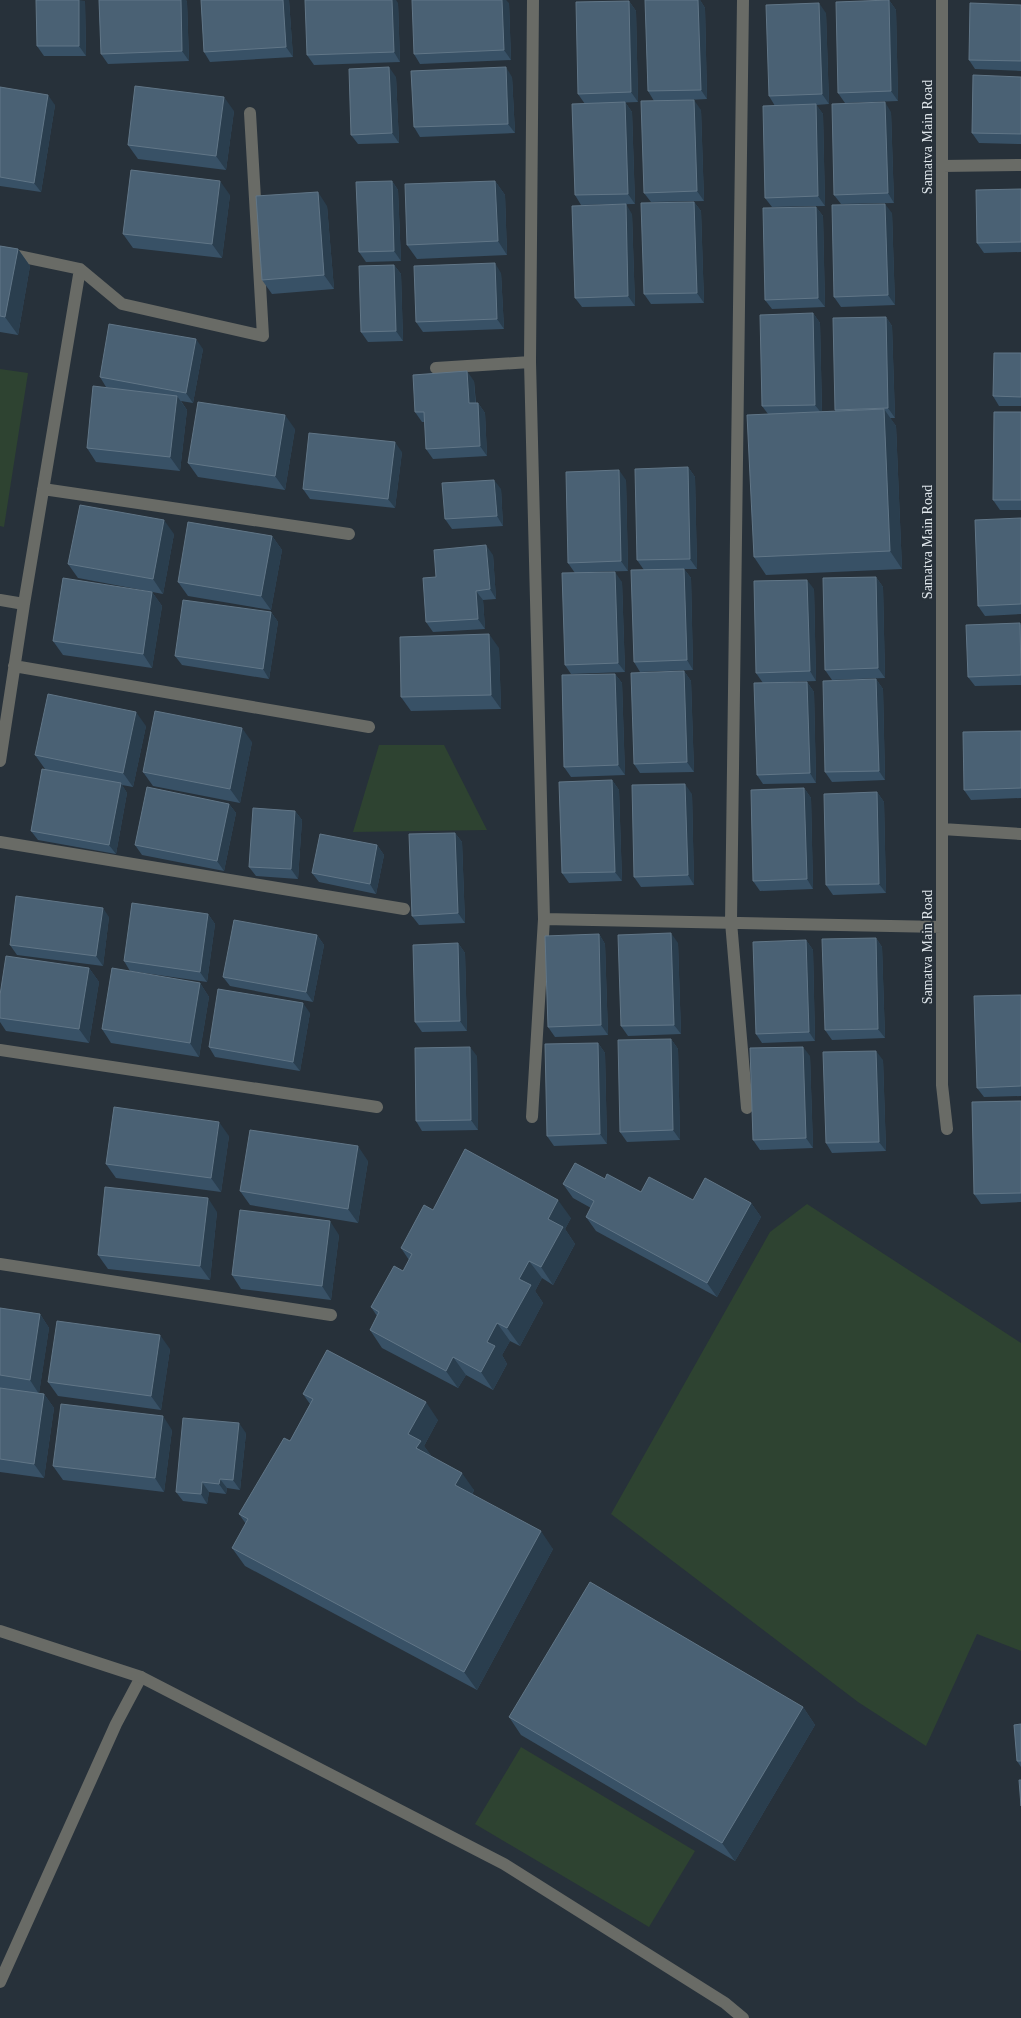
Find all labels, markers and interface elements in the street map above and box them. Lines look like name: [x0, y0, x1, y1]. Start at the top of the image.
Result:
street label: Samatva Main Road: [920, 80, 935, 194]
street label: Samatva Main Road: [920, 485, 935, 599]
street label: Samatva Main Road: [920, 890, 935, 1004]

